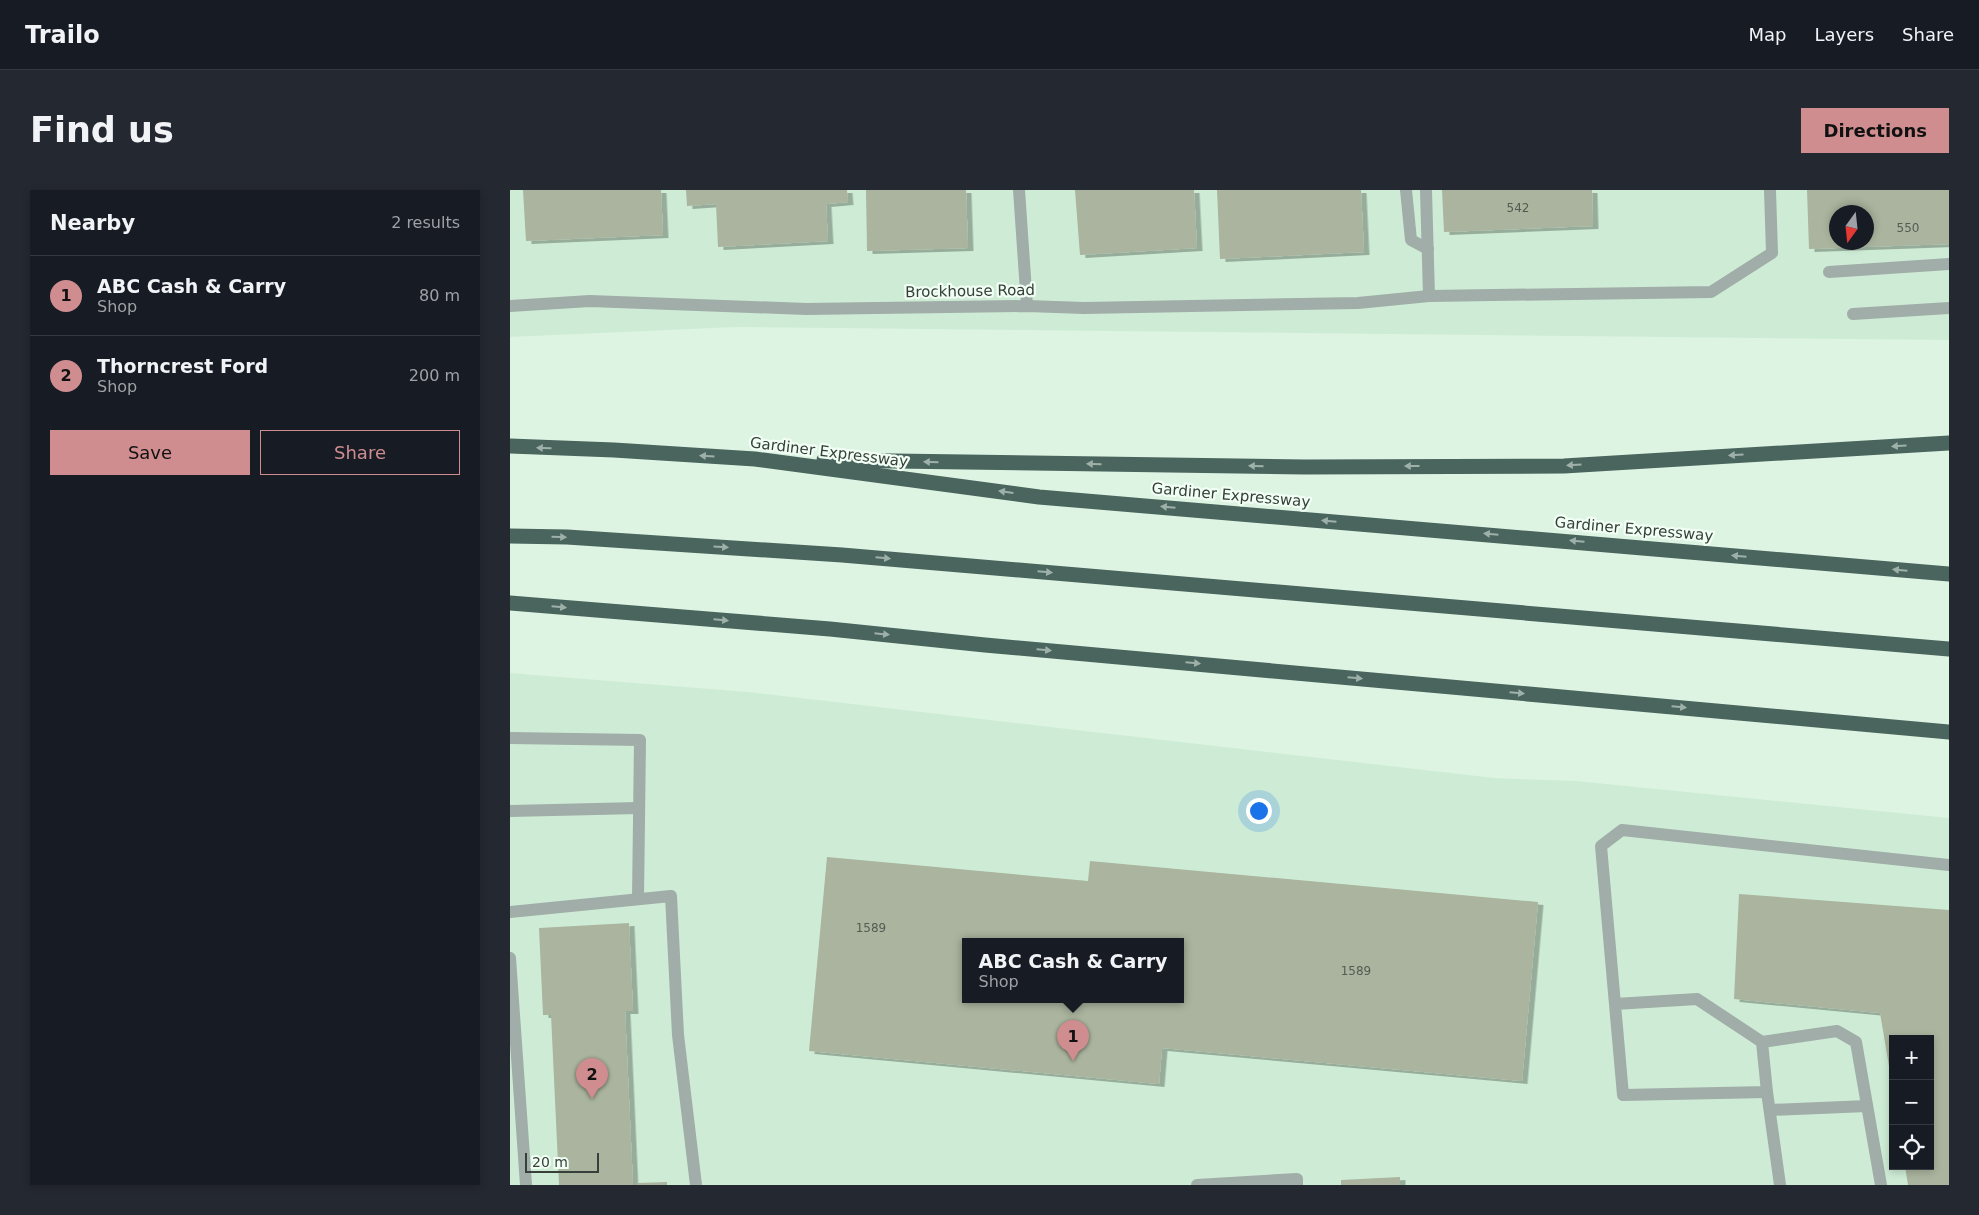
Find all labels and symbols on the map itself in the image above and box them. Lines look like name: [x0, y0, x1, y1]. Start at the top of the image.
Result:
house number: 542: [1507, 201, 1529, 215]
north arrow: [1829, 205, 1874, 250]
house number: 550: [1897, 221, 1919, 235]
street label: Brockhouse Road: [905, 281, 1035, 301]
street label: Gardiner Expressway: [749, 433, 909, 471]
one-way arrow: [1890, 442, 1906, 450]
one-way arrow: [536, 443, 552, 451]
one-way arrow: [698, 451, 714, 459]
one-way arrow: [1728, 452, 1744, 460]
one-way arrow: [923, 457, 939, 465]
one-way arrow: [1085, 460, 1101, 468]
one-way arrow: [1248, 462, 1264, 470]
one-way arrow: [1566, 462, 1582, 470]
one-way arrow: [1404, 463, 1420, 471]
street label: Gardiner Expressway: [1151, 479, 1311, 511]
one-way arrow: [997, 488, 1013, 496]
one-way arrow: [1159, 503, 1175, 511]
street label: Gardiner Expressway: [1554, 513, 1714, 545]
one-way arrow: [1321, 517, 1337, 525]
one-way arrow: [1483, 530, 1499, 538]
one-way arrow: [551, 533, 567, 541]
one-way arrow: [1568, 537, 1584, 545]
one-way arrow: [713, 543, 729, 551]
one-way arrow: [1730, 551, 1746, 559]
one-way arrow: [875, 555, 891, 563]
one-way arrow: [1892, 566, 1908, 574]
one-way arrow: [1037, 568, 1053, 576]
one-way arrow: [551, 603, 567, 611]
one-way arrow: [713, 616, 729, 624]
one-way arrow: [875, 631, 891, 639]
one-way arrow: [1036, 646, 1052, 654]
one-way arrow: [1186, 660, 1202, 668]
one-way arrow: [1347, 674, 1363, 682]
one-way arrow: [1509, 689, 1525, 697]
one-way arrow: [1671, 704, 1687, 712]
your location: [1246, 798, 1272, 824]
house number: 1589: [856, 921, 886, 935]
house number: 1589: [1341, 964, 1371, 978]
pin: 1: [1057, 1020, 1089, 1061]
pin: 2: [576, 1058, 608, 1099]
scale bar: [525, 1150, 599, 1173]

